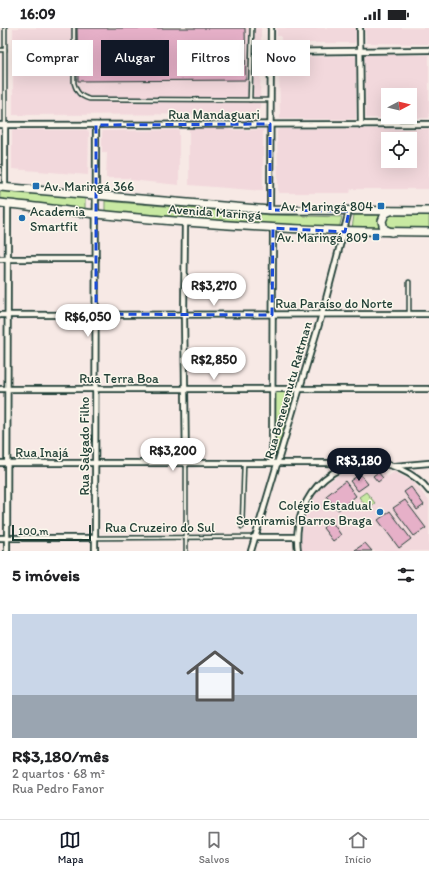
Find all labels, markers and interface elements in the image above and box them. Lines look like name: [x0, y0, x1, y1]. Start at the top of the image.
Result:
text: 16:09: [20, 5, 56, 23]
chip: Comprar: [12, 40, 93, 76]
chip: Alugar: [101, 40, 169, 76]
chip: Filtros: [177, 40, 244, 76]
chip: Novo: [252, 40, 310, 76]
north arrow: [381, 88, 417, 124]
map controls: [381, 88, 417, 168]
street label: Rua Mandaguari: [168, 107, 260, 122]
button: locate: [381, 132, 417, 168]
place label: Av. Maringá 366: [44, 179, 134, 194]
marker: Av. Maringá 366: [31, 181, 41, 191]
place label: Av. Maringá 804: [281, 199, 373, 214]
street label: Avenida Maringá: [168, 201, 262, 223]
marker: Av. Maringá 804: [376, 201, 386, 211]
place label: Academia Smartfit: [30, 204, 86, 234]
marker: Academia Smartfit: [17, 213, 27, 223]
place label: Av. Maringá 809: [277, 230, 368, 245]
marker: Av. Maringá 809: [371, 232, 381, 242]
pin: R$3,270: [177, 273, 251, 307]
text: R$3,270: [191, 278, 237, 293]
street label: Rua Paraíso do Norte: [275, 296, 393, 311]
pin: R$6,050: [51, 304, 125, 338]
text: R$6,050: [64, 309, 112, 324]
street label: Rua Benevenutu Rattman: [261, 319, 315, 460]
pin: R$2,850: [177, 347, 251, 381]
text: R$2,850: [191, 352, 237, 367]
street label: Rua Terra Boa: [79, 371, 159, 386]
street label: Rua Salgado Filho: [77, 396, 92, 496]
pin: R$3,200: [136, 438, 210, 472]
text: R$3,200: [149, 443, 197, 458]
street label: Rua Inajá: [15, 445, 69, 460]
pin: R$3,180: [322, 448, 396, 482]
text: R$3,180: [336, 453, 382, 468]
place label: Colégio Estadual Semíramis Barros Braga: [236, 498, 372, 528]
marker: Colégio Estadual Semíramis Barros Braga: [375, 507, 385, 517]
street label: Rua Cruzeiro do Sul: [105, 520, 215, 535]
scale bar: [12, 523, 91, 542]
text: 100 m: [18, 525, 48, 538]
icon: filters: [395, 564, 417, 586]
text: 5 imóveis: [12, 565, 80, 585]
icon: home: [179, 640, 251, 712]
text: R$3,180/mês: [12, 746, 109, 766]
text: 2 quartos · 68 m²: [12, 766, 105, 781]
text: Rua Pedro Fanor: [12, 781, 104, 796]
tab: Mapa: [58, 829, 83, 866]
tab: Salvos: [199, 829, 229, 866]
tab: Início: [345, 829, 371, 866]

